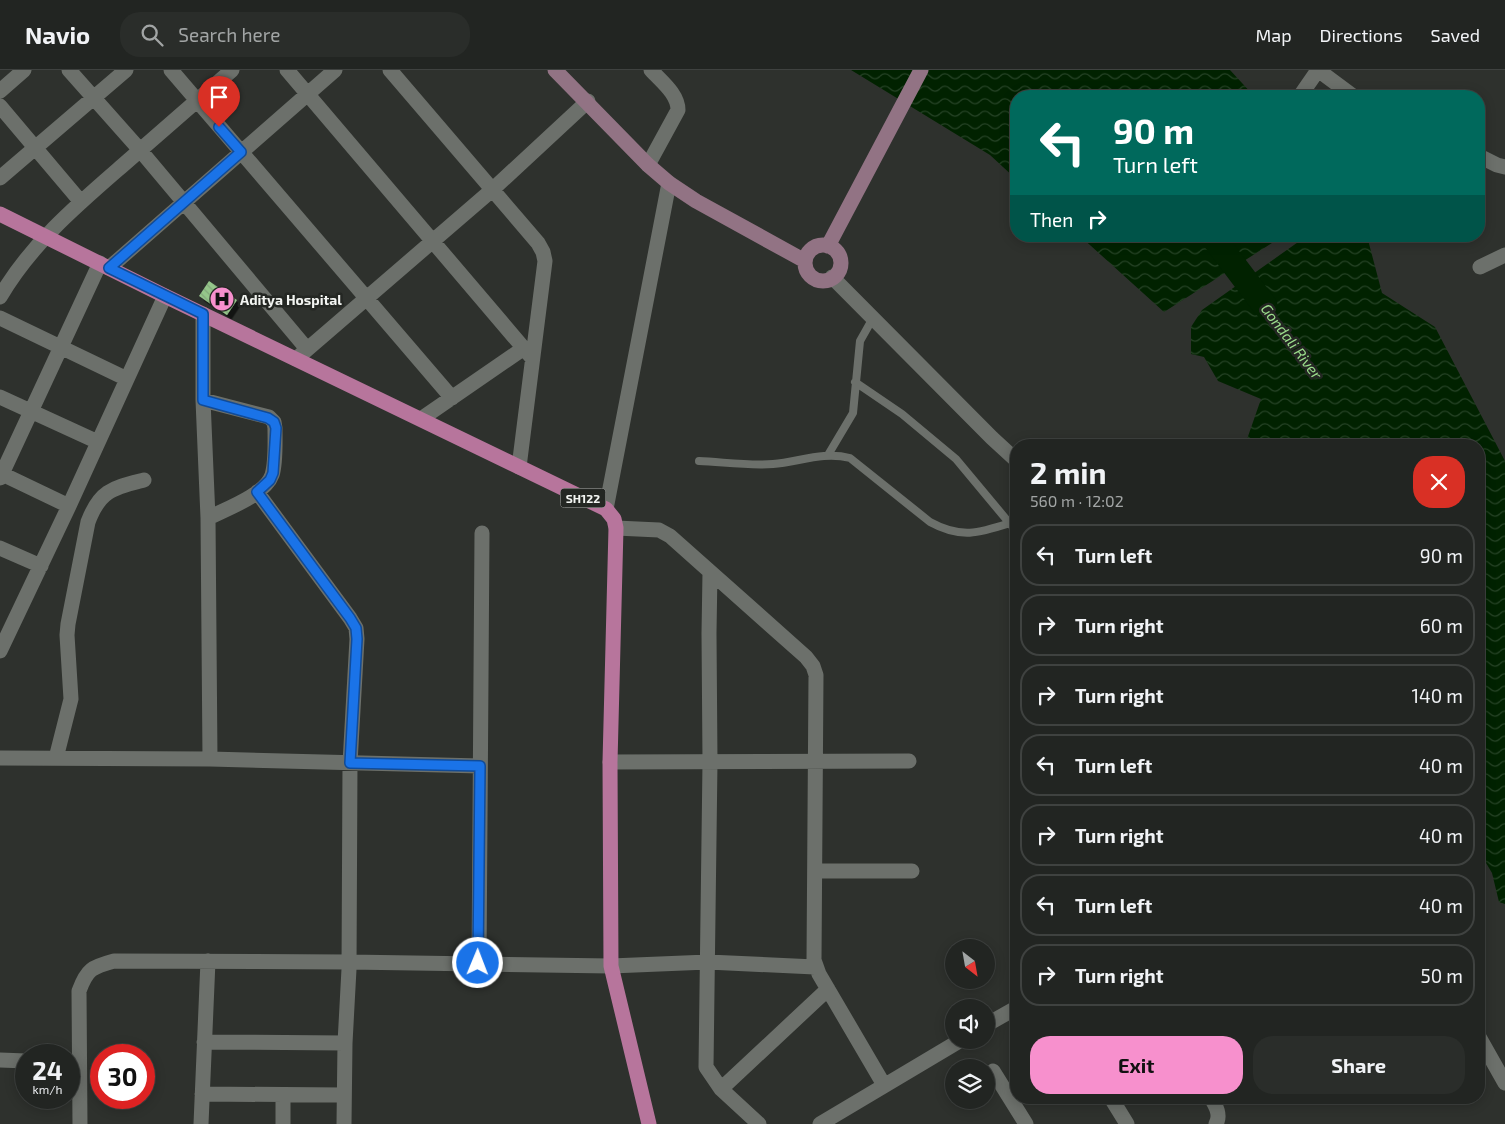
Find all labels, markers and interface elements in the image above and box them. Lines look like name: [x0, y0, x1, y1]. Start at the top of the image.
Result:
search box: [120, 12, 470, 57]
text: Navio: [25, 20, 90, 49]
icon: search: [138, 21, 166, 49]
text: Search here: [178, 23, 280, 46]
text: Map: [1255, 24, 1292, 46]
text: Directions: [1320, 24, 1403, 46]
text: Saved: [1431, 24, 1480, 46]
pin: [198, 76, 240, 127]
icon: arrive: [205, 83, 233, 111]
text: 90 m: [1113, 109, 1194, 151]
icon: left: [1030, 110, 1095, 175]
text: Turn left: [1113, 151, 1198, 177]
icon: right: [1083, 205, 1111, 233]
text: Then: [1030, 208, 1073, 231]
hospital icon: Aditya Hospital: [209, 286, 235, 312]
place label: Aditya Hospital: [240, 291, 342, 308]
water label: Gondali River: [1258, 300, 1327, 383]
text: 2 min: [1030, 454, 1107, 490]
button: close: [1413, 456, 1465, 508]
road number: SH122: [560, 488, 606, 508]
text: 560 m · 12:02: [1030, 491, 1124, 510]
icon: left: [1032, 541, 1060, 569]
text: Turn left: [1075, 544, 1152, 567]
text: 90 m: [1420, 544, 1463, 567]
icon: right: [1032, 611, 1060, 639]
text: Turn right: [1075, 614, 1163, 637]
text: 60 m: [1420, 614, 1463, 637]
icon: right: [1032, 681, 1060, 709]
text: Turn right: [1075, 684, 1163, 707]
text: 140 m: [1411, 684, 1463, 707]
icon: left: [1032, 751, 1060, 779]
text: Turn left: [1075, 754, 1152, 777]
text: 40 m: [1419, 754, 1463, 777]
icon: right: [1032, 821, 1060, 849]
text: Turn right: [1075, 824, 1163, 847]
text: 40 m: [1419, 824, 1463, 847]
icon: left: [1032, 891, 1060, 919]
text: Turn left: [1075, 894, 1152, 917]
text: 40 m: [1419, 894, 1463, 917]
position arrow: [451, 936, 503, 988]
north arrow: [945, 939, 995, 989]
map controls: [945, 939, 995, 1109]
icon: right: [1032, 961, 1060, 989]
text: Turn right: [1075, 964, 1163, 987]
text: 50 m: [1420, 964, 1463, 987]
button: sound: [945, 999, 995, 1049]
button: Exit: [1030, 1036, 1243, 1094]
button: Share: [1253, 1036, 1465, 1094]
speed limit sign: 30: [90, 1044, 155, 1109]
text: 24: [32, 1055, 63, 1085]
button: layers: [945, 1059, 995, 1109]
text: km/h: [33, 1082, 62, 1096]

